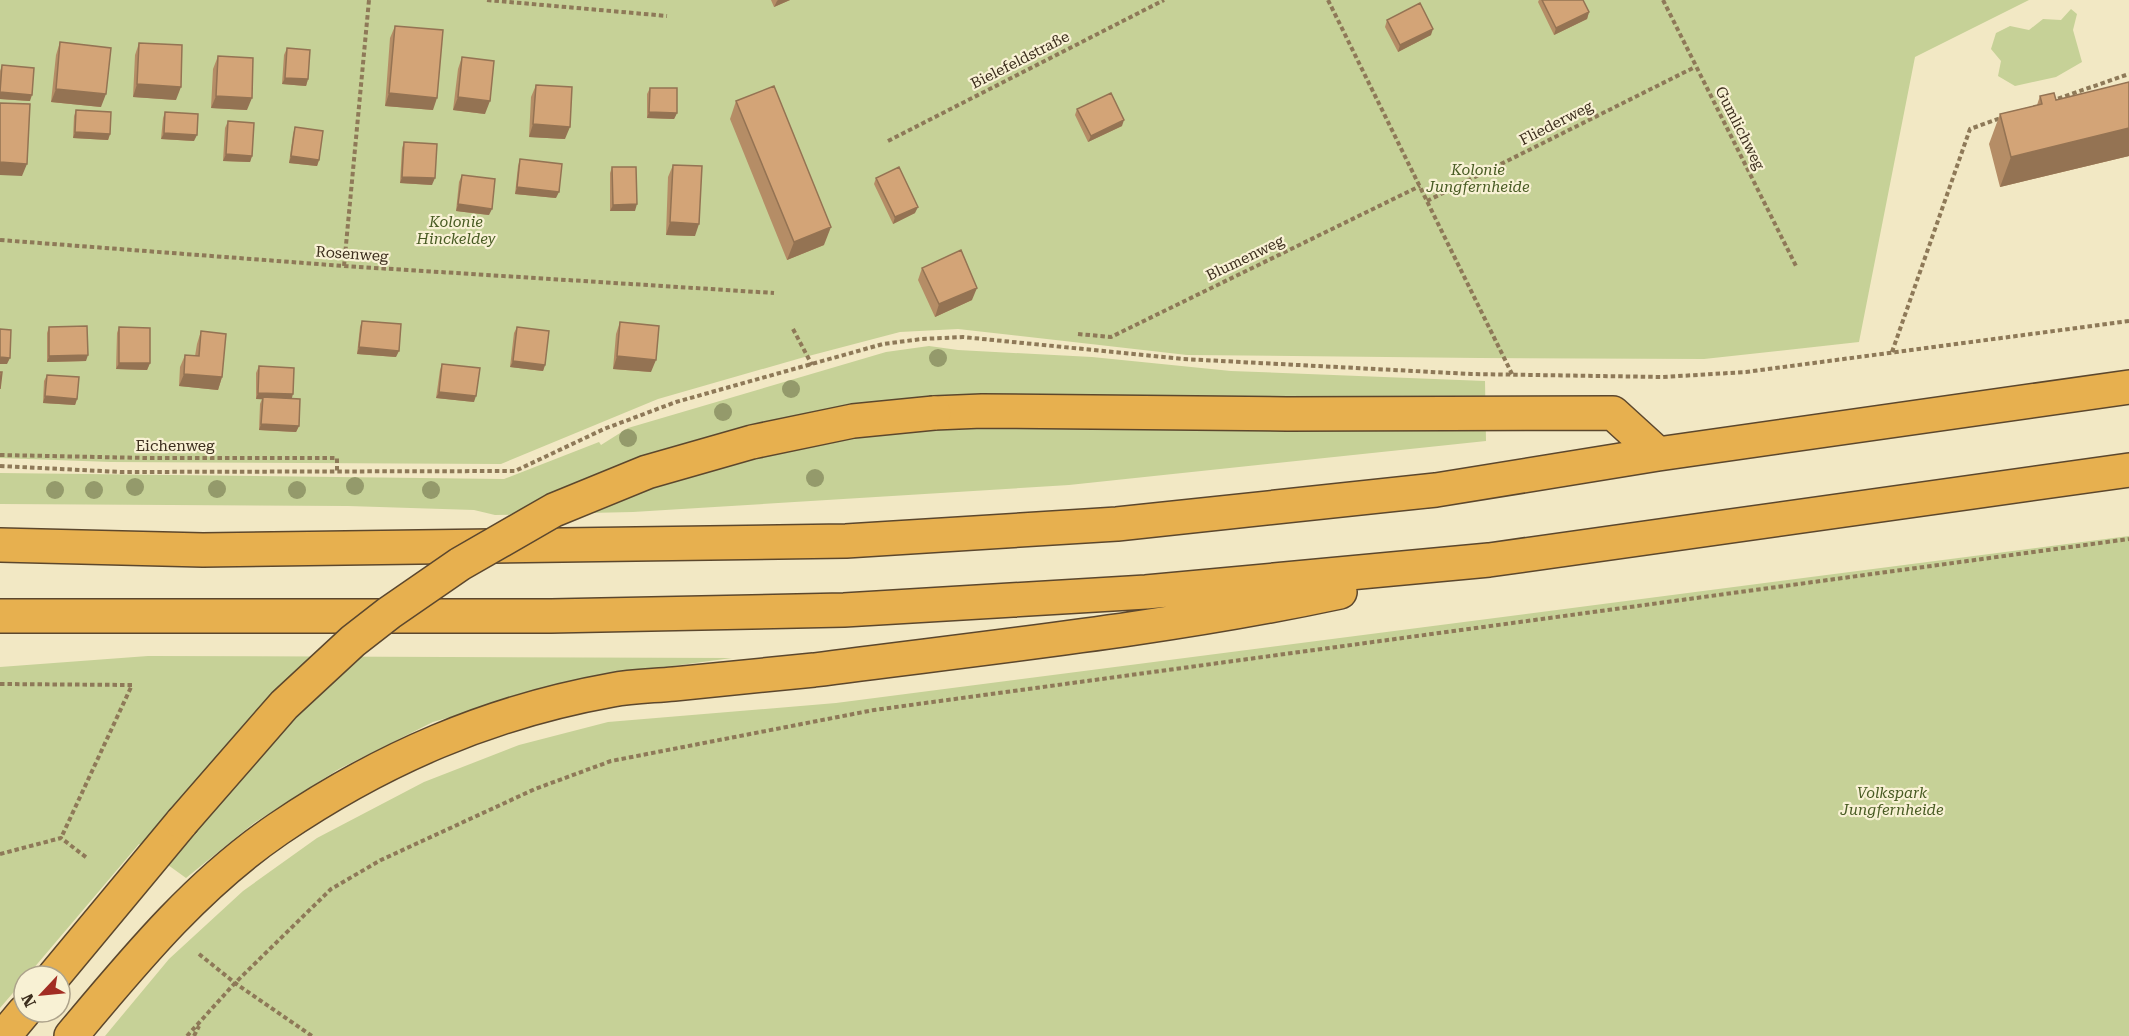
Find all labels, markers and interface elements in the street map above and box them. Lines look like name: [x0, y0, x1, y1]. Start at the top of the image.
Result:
street label: Bielefeldstraße: [968, 27, 1072, 93]
street label: Gumlichweg: [1711, 83, 1769, 173]
street label: Fliederweg: [1516, 97, 1596, 149]
park label: Kolonie Jungfernheide: [1425, 161, 1530, 196]
park label: Kolonie Hinckeldey: [416, 213, 496, 248]
street label: Blumenweg: [1203, 231, 1287, 285]
street label: Rosenweg: [315, 242, 390, 266]
street label: Eichenweg: [135, 437, 215, 455]
park label: Volkspark Jungfernheide: [1839, 784, 1944, 819]
north arrow: [12, 964, 72, 1024]
text: N: [18, 991, 40, 1010]

